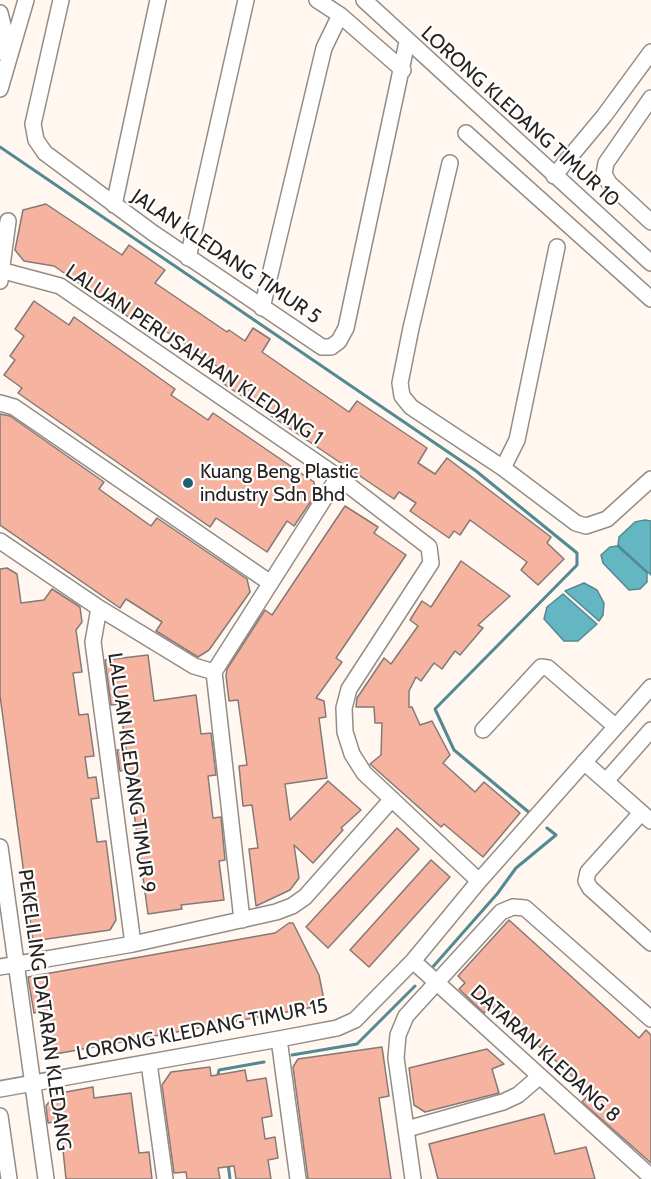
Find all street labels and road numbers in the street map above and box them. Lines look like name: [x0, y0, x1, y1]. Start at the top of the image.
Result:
street label: LORONG KLEDANG TIMUR 10: [416, 22, 624, 212]
street label: JALAN KLEDANG TIMUR 5: [127, 185, 325, 329]
street label: LALUAN PERUSAHAAN KLEDANG 1: [61, 260, 327, 450]
street label: LALUAN KLEDANG TIMUR 9: [102, 651, 160, 895]
street label: PEKELILING DATARAN KLEDANG: [12, 868, 76, 1152]
street label: DATARAN KLEDANG 8: [465, 980, 625, 1128]
street label: LORONG KLEDANG TIMUR 15: [74, 994, 330, 1066]

